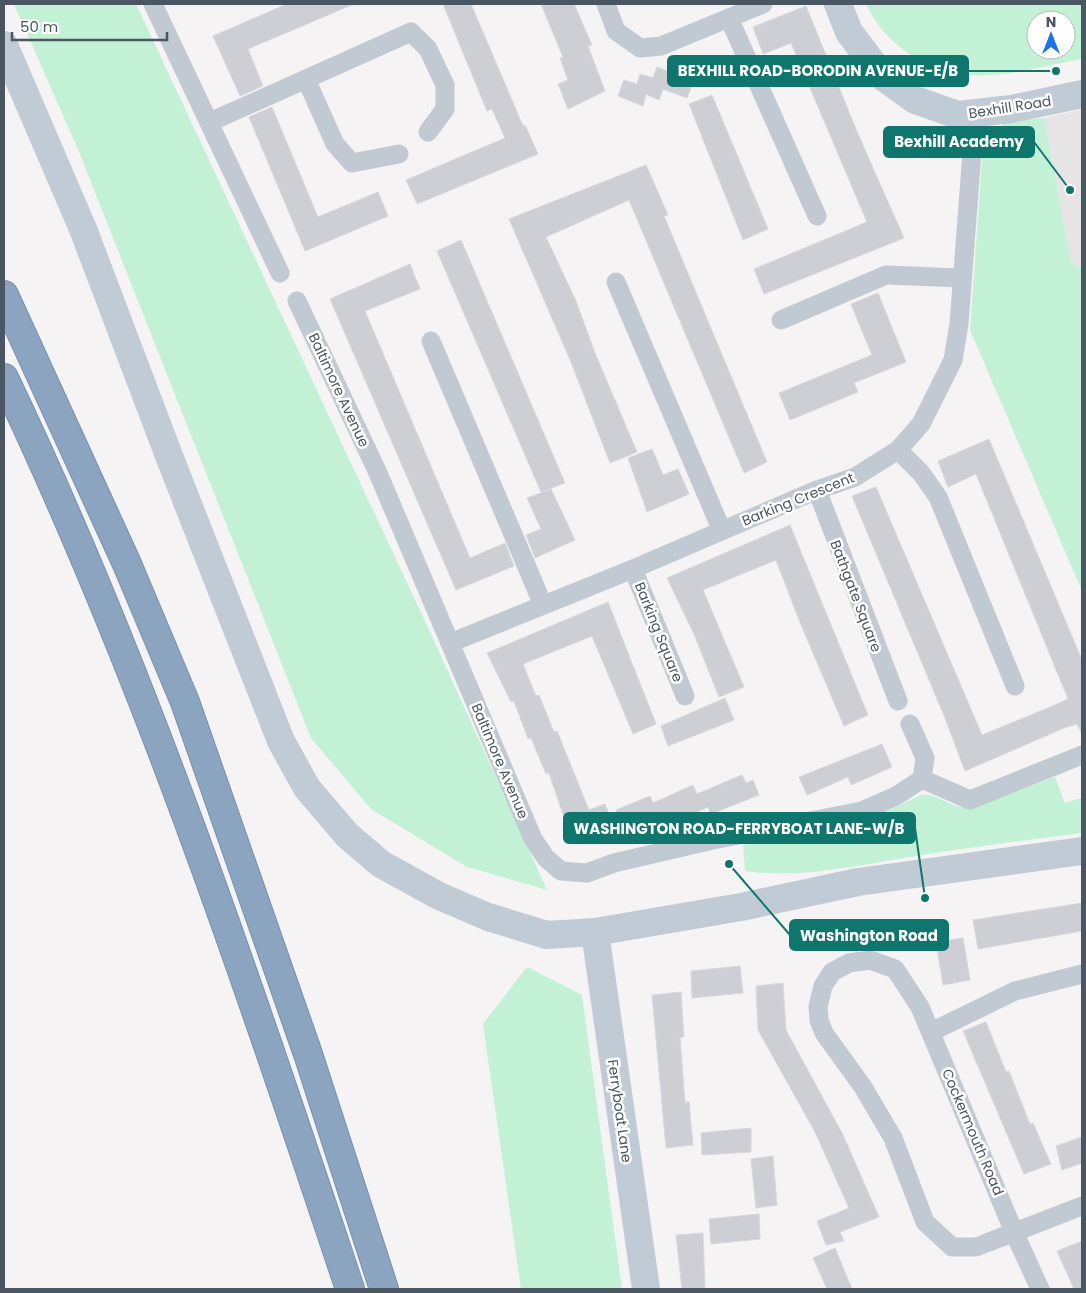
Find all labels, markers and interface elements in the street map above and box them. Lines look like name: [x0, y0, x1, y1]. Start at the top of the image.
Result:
scale bar: [12, 10, 168, 42]
north arrow: [1026, 10, 1076, 60]
text: N: [1046, 12, 1056, 32]
text: 50 m: [20, 16, 58, 37]
callout: BEXHILL ROAD-BORODIN AVENUE-E/B: [668, 56, 968, 86]
text: BEXHILL ROAD-BORODIN AVENUE-E/B: [678, 60, 958, 81]
street label: Bexhill Road: [967, 91, 1053, 123]
callout: Bexhill Academy: [884, 127, 1034, 157]
text: Bexhill Academy: [894, 131, 1024, 152]
street label: Baltimore Avenue: [304, 330, 374, 451]
street label: Barking Crescent: [739, 467, 857, 531]
street label: Bathgate Square: [825, 537, 887, 655]
street label: Barking Square: [630, 579, 688, 685]
street label: Baltimore Avenue: [467, 700, 533, 822]
callout: WASHINGTON ROAD-FERRYBOAT LANE-W/B: [564, 813, 915, 843]
text: WASHINGTON ROAD-FERRYBOAT LANE-W/B: [574, 818, 905, 839]
callout: Washington Road: [790, 920, 948, 950]
text: Washington Road: [800, 925, 938, 946]
street label: Ferryboat Lane: [603, 1058, 637, 1164]
street label: Cockermouth Road: [937, 1066, 1009, 1198]

